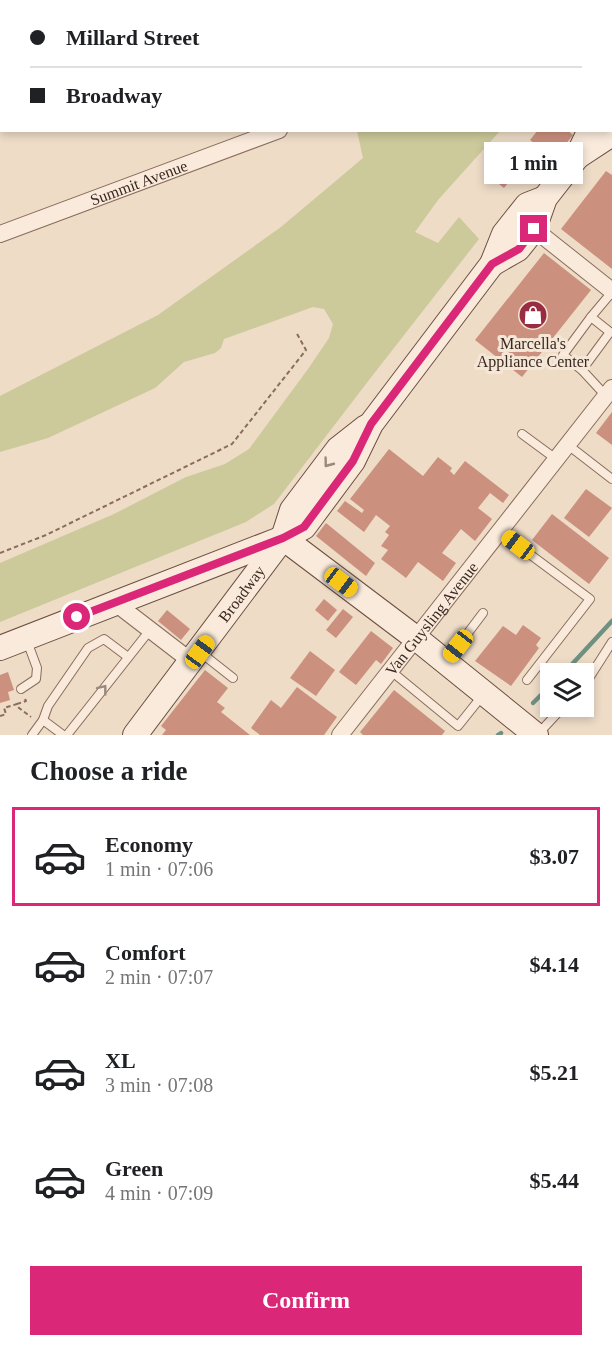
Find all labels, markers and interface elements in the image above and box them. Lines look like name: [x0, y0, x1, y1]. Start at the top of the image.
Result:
text: Millard Street: [66, 25, 199, 50]
text: Broadway: [66, 83, 162, 108]
callout: 1 min: [484, 142, 584, 184]
text: 1 min: [509, 152, 558, 174]
street label: Summit Avenue: [88, 157, 190, 209]
route end: [520, 215, 547, 242]
shop icon: Marcella's Appliance Center: [517, 299, 549, 331]
place label: Marcella's Appliance Center: [477, 335, 590, 371]
one-way arrow: [324, 457, 335, 468]
car: [498, 527, 538, 563]
street label: Van Guysling Avenue: [382, 559, 481, 679]
street label: Broadway: [215, 562, 269, 625]
car: [321, 564, 361, 600]
route start: [63, 603, 90, 630]
car: [440, 626, 476, 666]
car: [182, 632, 218, 672]
map controls: [540, 663, 594, 717]
button: layers: [540, 663, 594, 717]
one-way arrow: [96, 685, 107, 696]
text: Choose a ride: [30, 756, 188, 786]
icon: car: [33, 830, 87, 884]
text: Economy: [105, 832, 193, 857]
text: $3.07: [530, 844, 579, 869]
text: 1 min · 07:06: [105, 858, 213, 880]
icon: car: [33, 938, 87, 992]
text: Comfort: [105, 940, 186, 965]
text: $4.14: [530, 952, 579, 977]
text: 2 min · 07:07: [105, 966, 213, 988]
icon: car: [33, 1046, 87, 1100]
text: XL: [105, 1048, 136, 1073]
text: $5.21: [530, 1060, 579, 1085]
text: 3 min · 07:08: [105, 1074, 213, 1096]
icon: car: [33, 1154, 87, 1208]
text: Green: [105, 1156, 163, 1181]
text: $5.44: [530, 1168, 579, 1193]
text: 4 min · 07:09: [105, 1182, 213, 1204]
button: Confirm: [30, 1266, 582, 1335]

